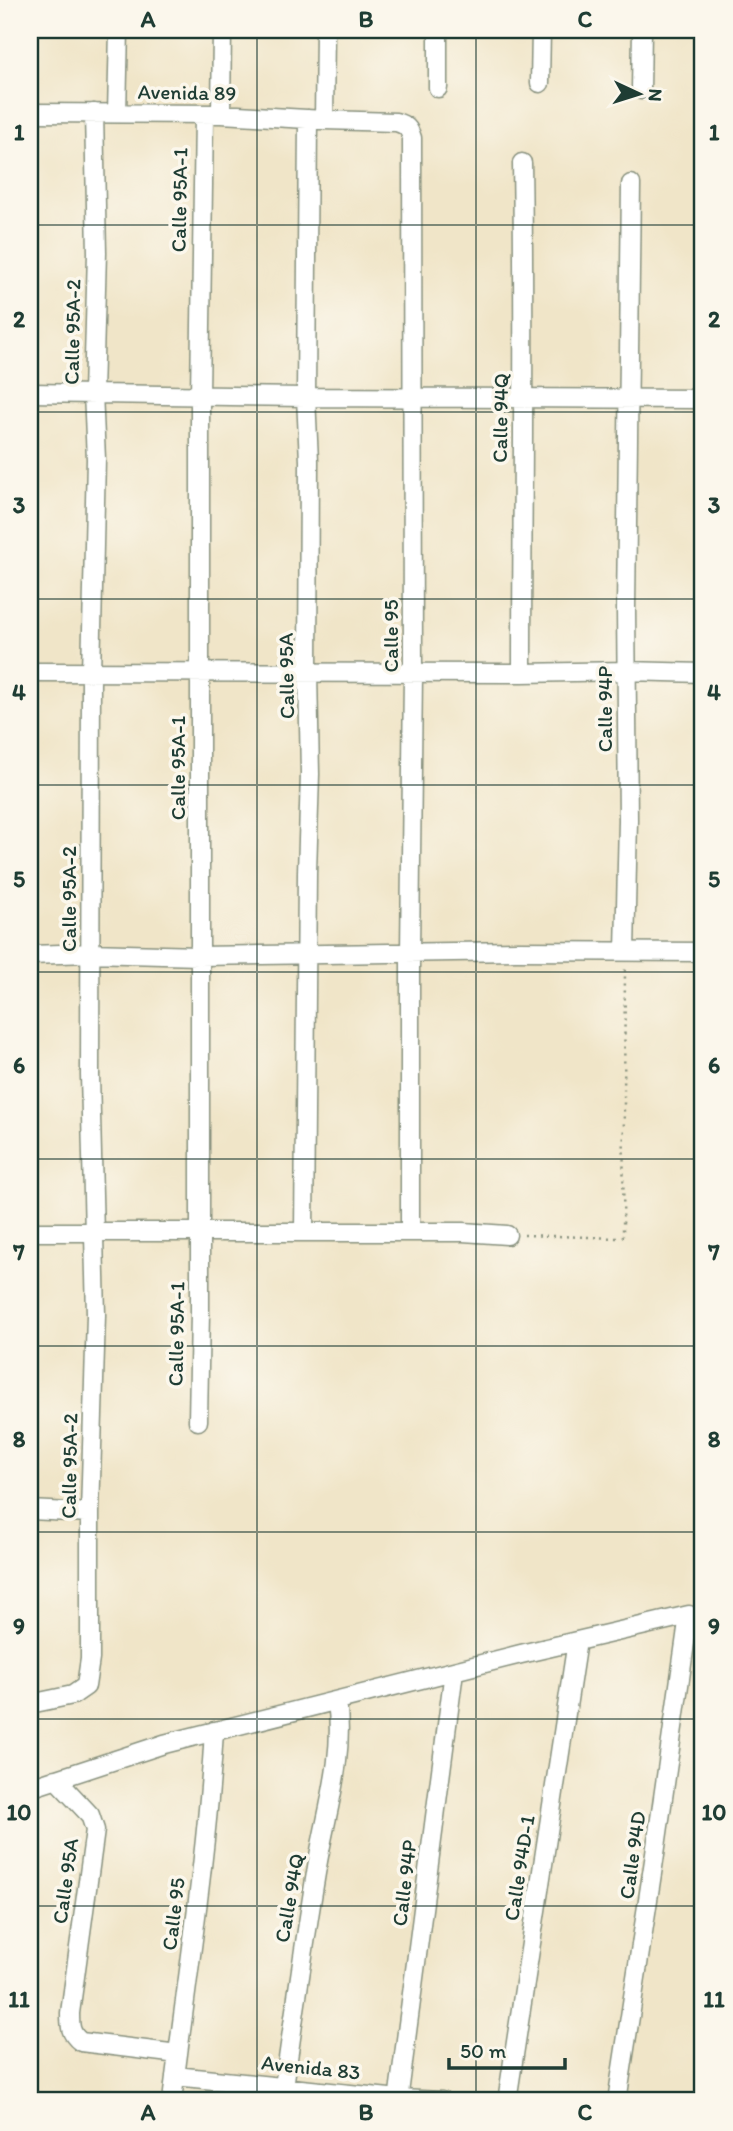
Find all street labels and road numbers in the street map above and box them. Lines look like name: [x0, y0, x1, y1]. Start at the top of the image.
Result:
street label: Avenida 89: [137, 79, 237, 105]
street label: Calle 95A-1: [166, 147, 192, 253]
street label: Calle 95A-2: [59, 279, 85, 385]
street label: Calle 94Q: [487, 373, 513, 463]
street label: Calle 95: [378, 599, 403, 673]
street label: Calle 95A: [273, 632, 299, 719]
street label: Calle 94P: [592, 666, 617, 752]
street label: Calle 95A-1: [165, 715, 190, 820]
street label: Calle 95A-2: [56, 846, 81, 952]
street label: Calle 95A-1: [163, 1281, 189, 1387]
street label: Calle 95A-2: [56, 1413, 82, 1519]
street label: Calle 94D: [613, 1809, 651, 1901]
street label: Calle 94D-1: [498, 1813, 540, 1923]
street label: Calle 95A: [47, 1836, 83, 1926]
street label: Calle 94P: [386, 1838, 422, 1928]
street label: Calle 94Q: [269, 1852, 309, 1944]
street label: Calle 95: [156, 1876, 190, 1952]
street label: Avenida 83: [260, 2049, 362, 2085]

